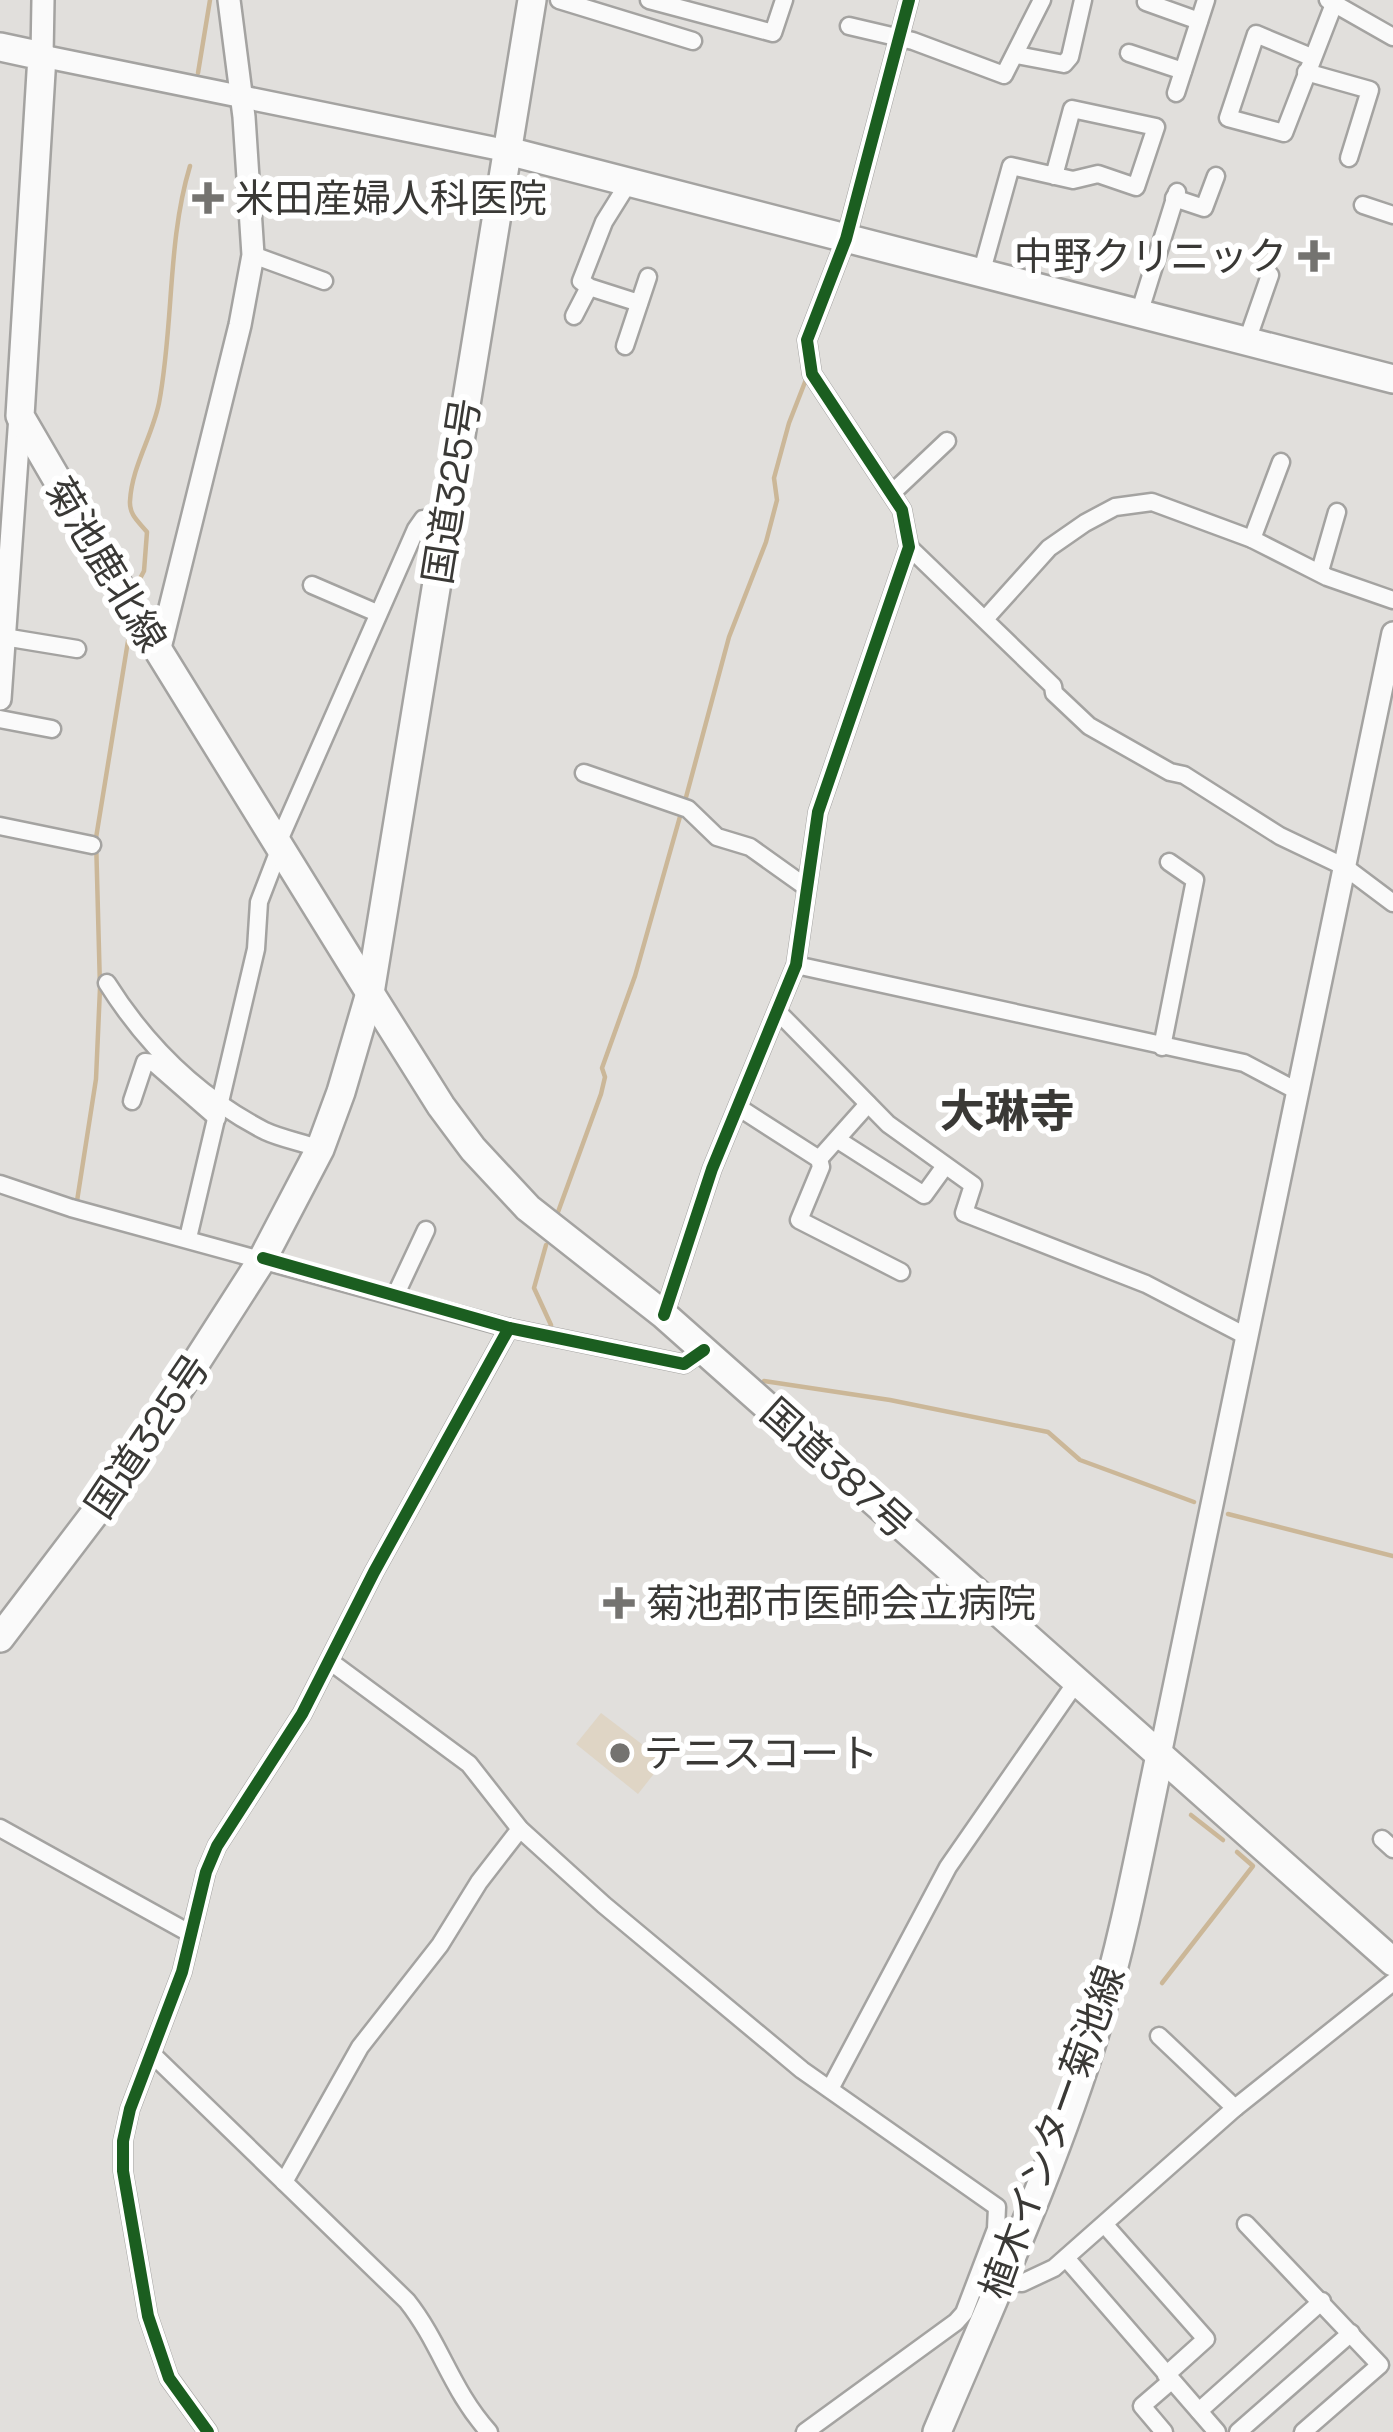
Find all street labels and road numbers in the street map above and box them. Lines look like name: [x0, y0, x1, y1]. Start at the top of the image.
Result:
street label: 国道325号: [413, 395, 490, 587]
street label: 菊池鹿北線: [34, 468, 177, 660]
street label: 国道325号: [75, 1345, 220, 1528]
street label: 国道387号: [751, 1388, 922, 1549]
street label: 植木インター菊池線: [969, 1959, 1136, 2305]

